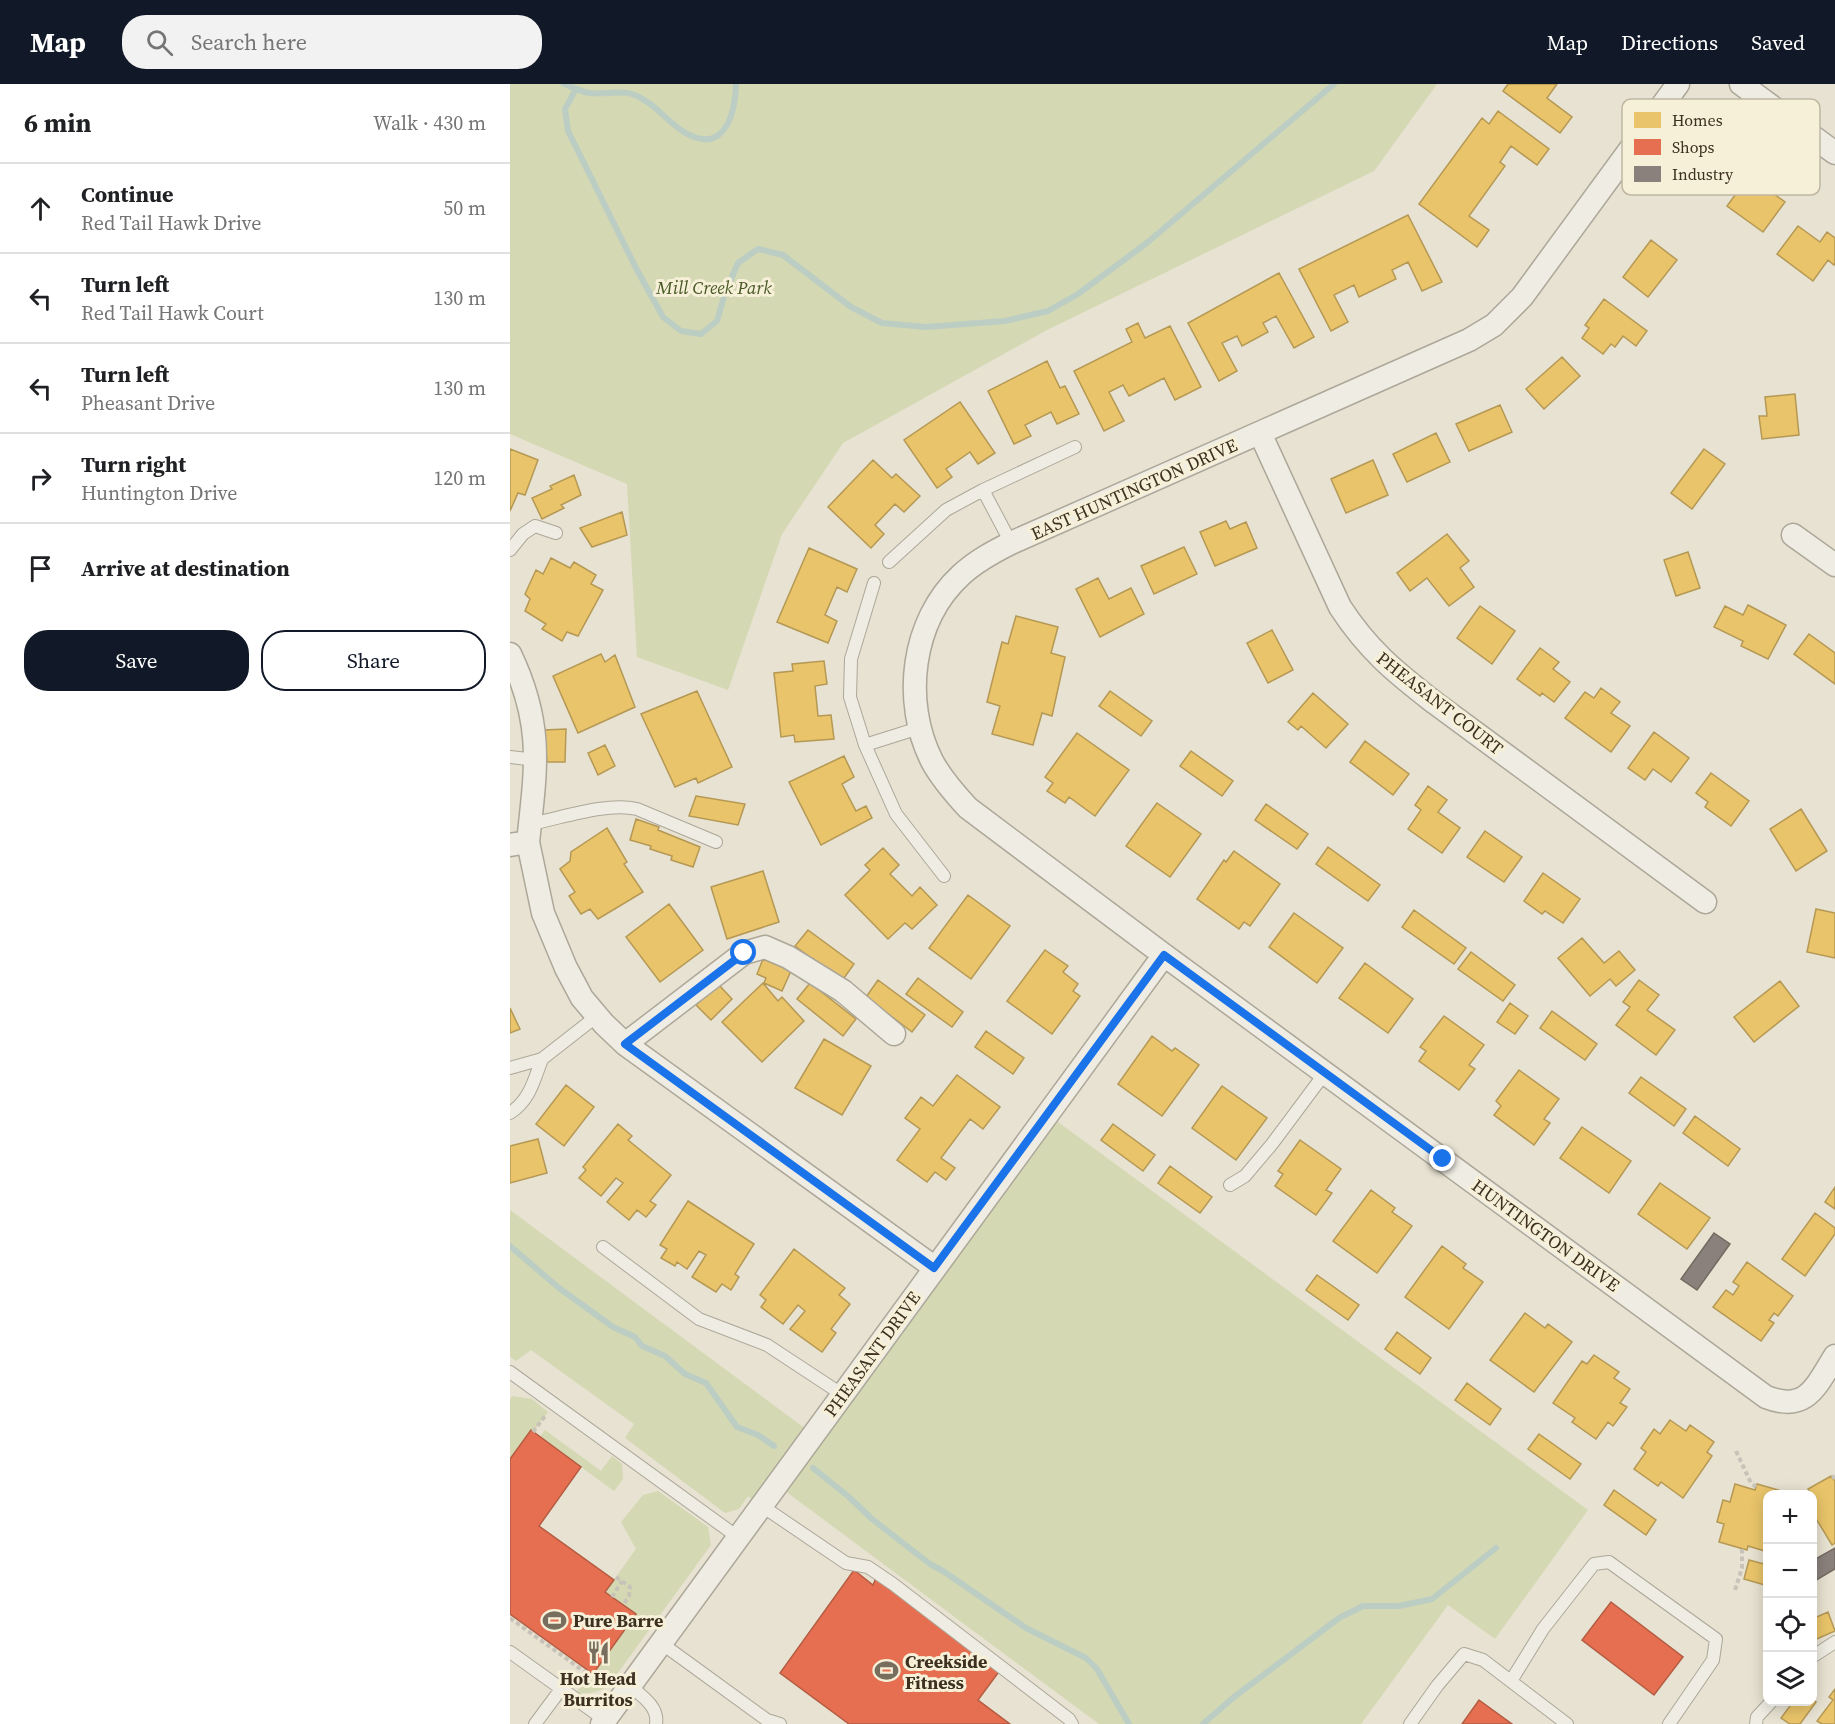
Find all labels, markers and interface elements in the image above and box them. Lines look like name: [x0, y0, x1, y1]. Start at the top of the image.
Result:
search box: [122, 15, 542, 69]
text: Map: [30, 23, 86, 61]
icon: search: [143, 26, 176, 59]
text: Search here: [191, 27, 307, 57]
text: Map: [1547, 28, 1588, 57]
text: Directions: [1621, 28, 1718, 57]
text: Saved: [1751, 28, 1805, 57]
legend: [1622, 99, 1820, 195]
text: 6 min: [24, 105, 91, 141]
text: Walk · 430 m: [373, 109, 486, 137]
text: Homes: [1672, 109, 1723, 131]
text: Shops: [1672, 136, 1715, 158]
text: Industry: [1672, 163, 1734, 185]
text: Continue: [81, 179, 174, 209]
icon: ahead: [24, 192, 57, 225]
text: 50 m: [443, 194, 486, 222]
text: Red Tail Hawk Drive: [81, 209, 261, 237]
text: Turn left: [81, 269, 169, 299]
park label: Mill Creek Park: [655, 275, 772, 300]
icon: left: [24, 282, 57, 315]
text: 130 m: [433, 284, 486, 312]
text: Red Tail Hawk Court: [81, 299, 264, 327]
text: Turn left: [81, 359, 169, 389]
icon: left: [24, 372, 57, 405]
text: 130 m: [433, 374, 486, 402]
text: Pheasant Drive: [81, 389, 215, 417]
street label: EAST HUNTINGTON DRIVE: [1027, 432, 1241, 546]
text: Turn right: [81, 449, 186, 479]
icon: right: [24, 462, 57, 495]
text: 120 m: [433, 464, 486, 492]
text: Huntington Drive: [81, 479, 237, 507]
icon: arrive: [24, 552, 57, 585]
text: Arrive at destination: [81, 553, 290, 583]
button: Save: [24, 630, 249, 691]
button: Share: [261, 630, 486, 691]
street label: PHEASANT COURT: [1371, 646, 1509, 760]
route start: [730, 939, 756, 965]
route end: [1429, 1145, 1455, 1171]
street label: HUNTINGTON DRIVE: [1467, 1173, 1625, 1297]
street label: PHEASANT DRIVE: [818, 1286, 926, 1422]
map controls: [1763, 1490, 1817, 1706]
button: +: [1763, 1490, 1817, 1544]
button: −: [1763, 1544, 1817, 1598]
button: locate: [1763, 1598, 1817, 1652]
sports icon: Pure Barre: [542, 1607, 568, 1633]
place label: Pure Barre: [573, 1608, 663, 1633]
restaurant icon: Hot Head Burritos: [585, 1639, 611, 1665]
place label: Creekside Fitness: [905, 1649, 987, 1695]
button: layers: [1763, 1652, 1817, 1706]
sports icon: Creekside Fitness: [874, 1658, 900, 1684]
place label: Hot Head Burritos: [560, 1666, 637, 1712]

